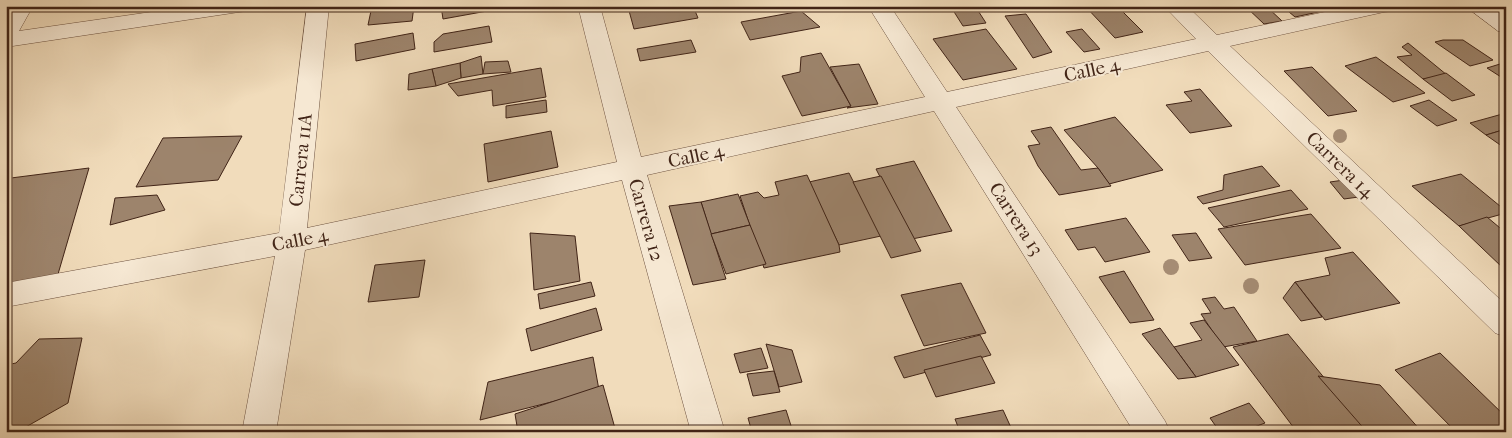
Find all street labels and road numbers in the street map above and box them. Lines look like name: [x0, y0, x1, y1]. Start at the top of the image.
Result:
street label: Calle 4: [1062, 53, 1123, 87]
street label: Carrera 11A: [285, 112, 317, 208]
street label: Carrera 14: [1301, 127, 1379, 203]
street label: Calle 4: [666, 139, 727, 173]
street label: Carrera 12: [624, 176, 668, 264]
street label: Carrera 13: [984, 178, 1048, 260]
street label: Calle 4: [270, 224, 331, 256]

